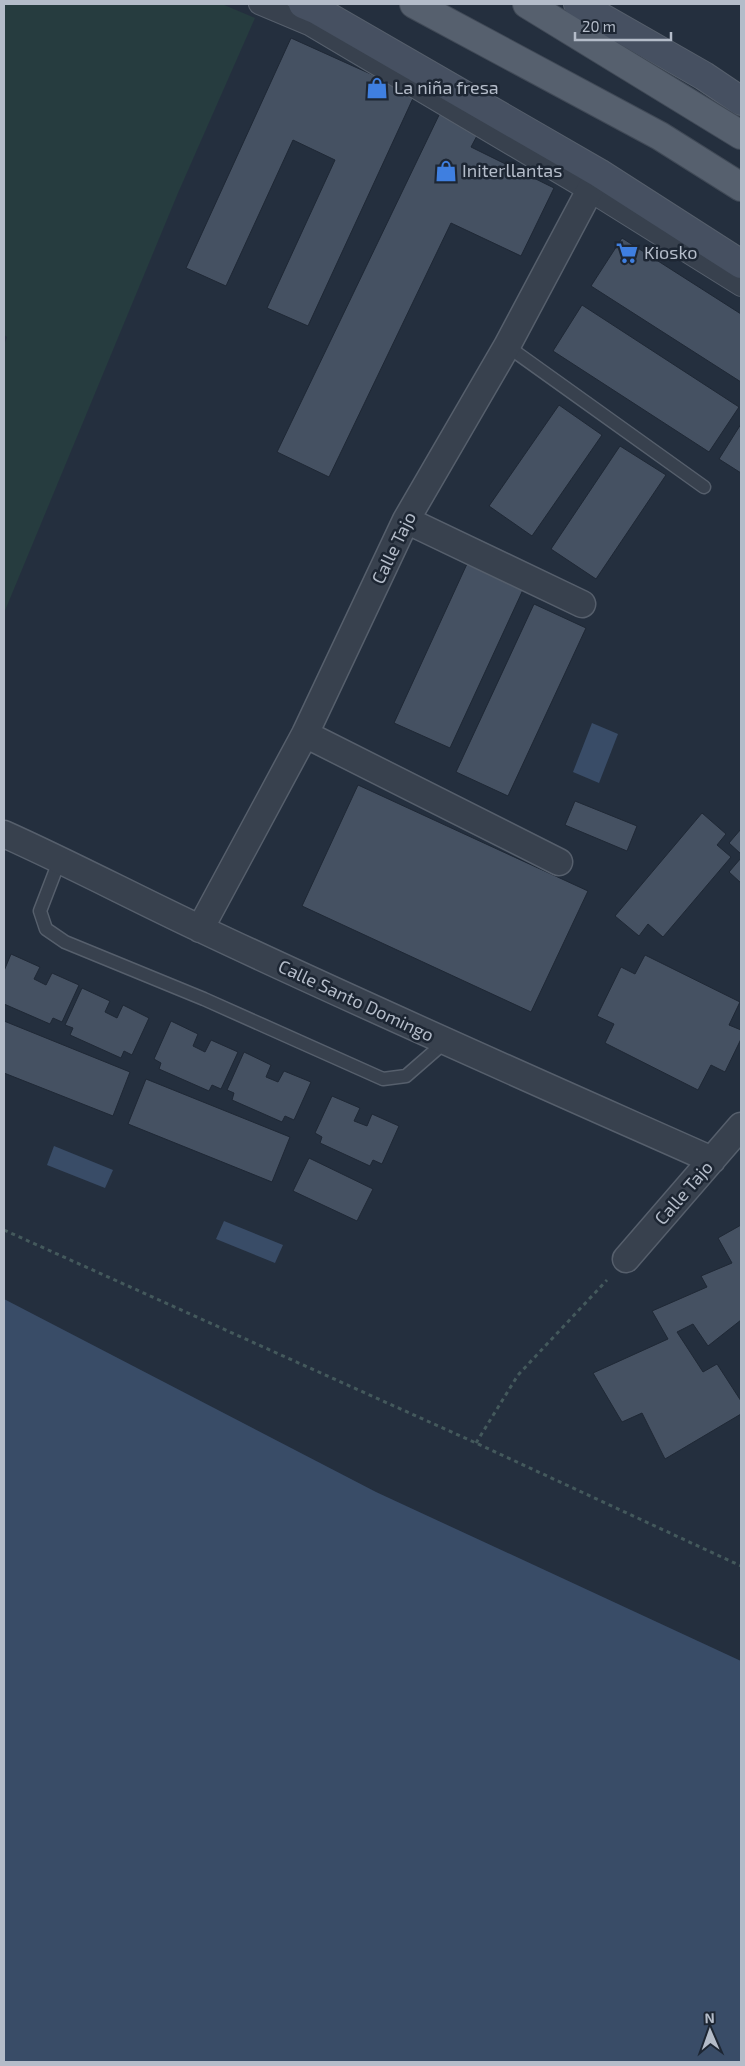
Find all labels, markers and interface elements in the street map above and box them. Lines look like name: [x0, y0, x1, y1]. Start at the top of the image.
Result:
scale bar: [575, 10, 671, 42]
text: 20 m: [582, 17, 616, 35]
shop icon: La niña fresa: [364, 75, 390, 101]
place label: La niña fresa: [394, 76, 499, 98]
shop icon: Initerllantas: [433, 158, 459, 184]
place label: Initerllantas: [462, 159, 562, 181]
supermarket icon: Kiosko: [614, 240, 640, 266]
place label: Kiosko: [644, 241, 698, 263]
street label: Calle Tajo: [366, 508, 420, 587]
street label: Calle Santo Domingo: [275, 954, 438, 1046]
street label: Calle Tajo: [650, 1156, 717, 1229]
north arrow: [685, 2006, 735, 2056]
text: N: [704, 2009, 715, 2026]

